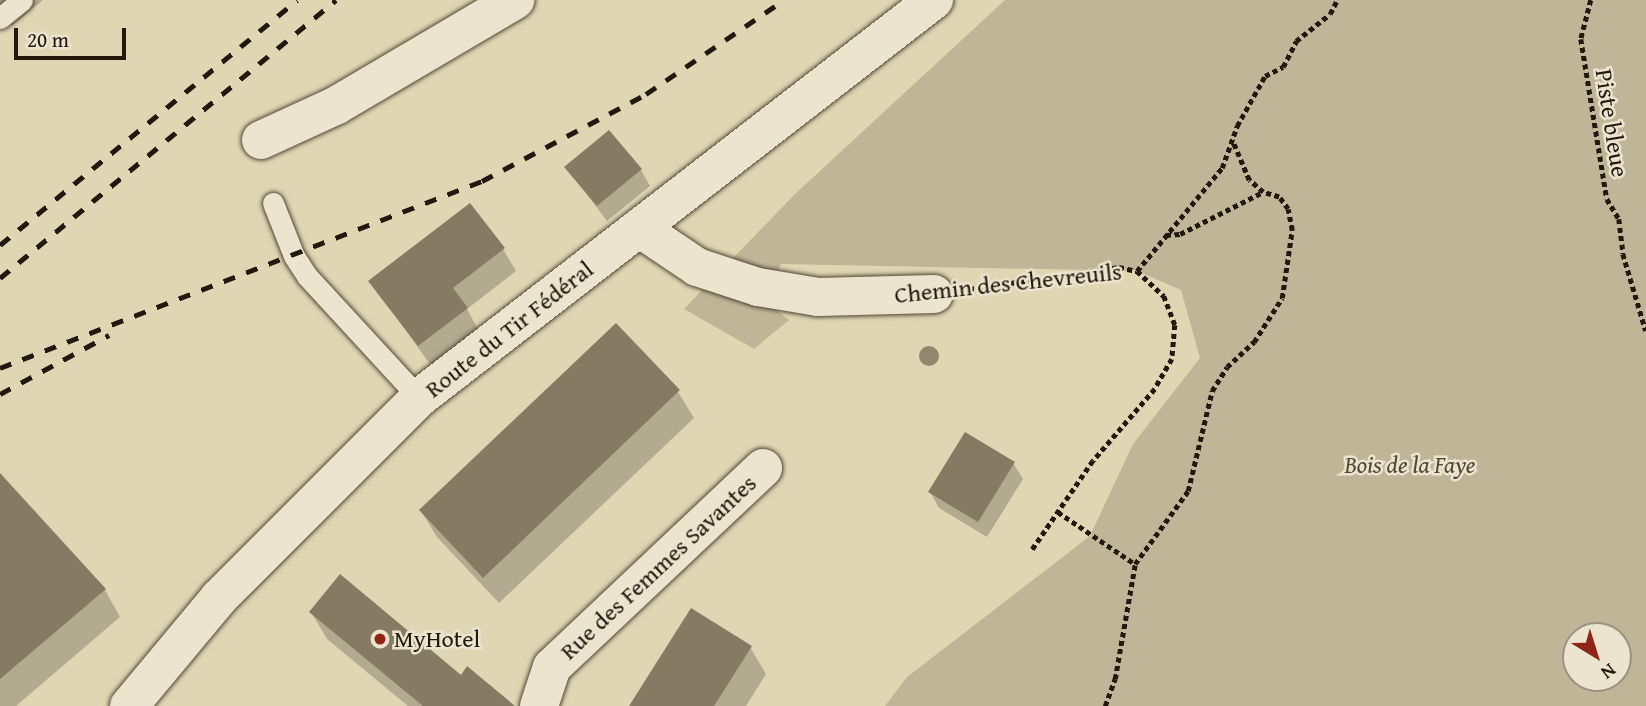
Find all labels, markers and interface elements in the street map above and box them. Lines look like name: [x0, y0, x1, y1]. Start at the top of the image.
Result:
scale bar: [18, 14, 130, 58]
text: 20 m: [27, 24, 69, 55]
street label: Piste bleue: [1589, 67, 1635, 179]
street label: Route du Tir Fédéral: [419, 254, 599, 404]
street label: Chemin des Chevreuils: [893, 257, 1123, 309]
park label: Bois de la Faye: [1344, 451, 1476, 479]
street label: Rue des Femmes Savantes: [554, 469, 762, 665]
north arrow: [1562, 622, 1632, 692]
place label: MyHotel: [394, 625, 480, 653]
marker: MyHotel: [372, 631, 388, 647]
text: N: [1595, 657, 1622, 687]

